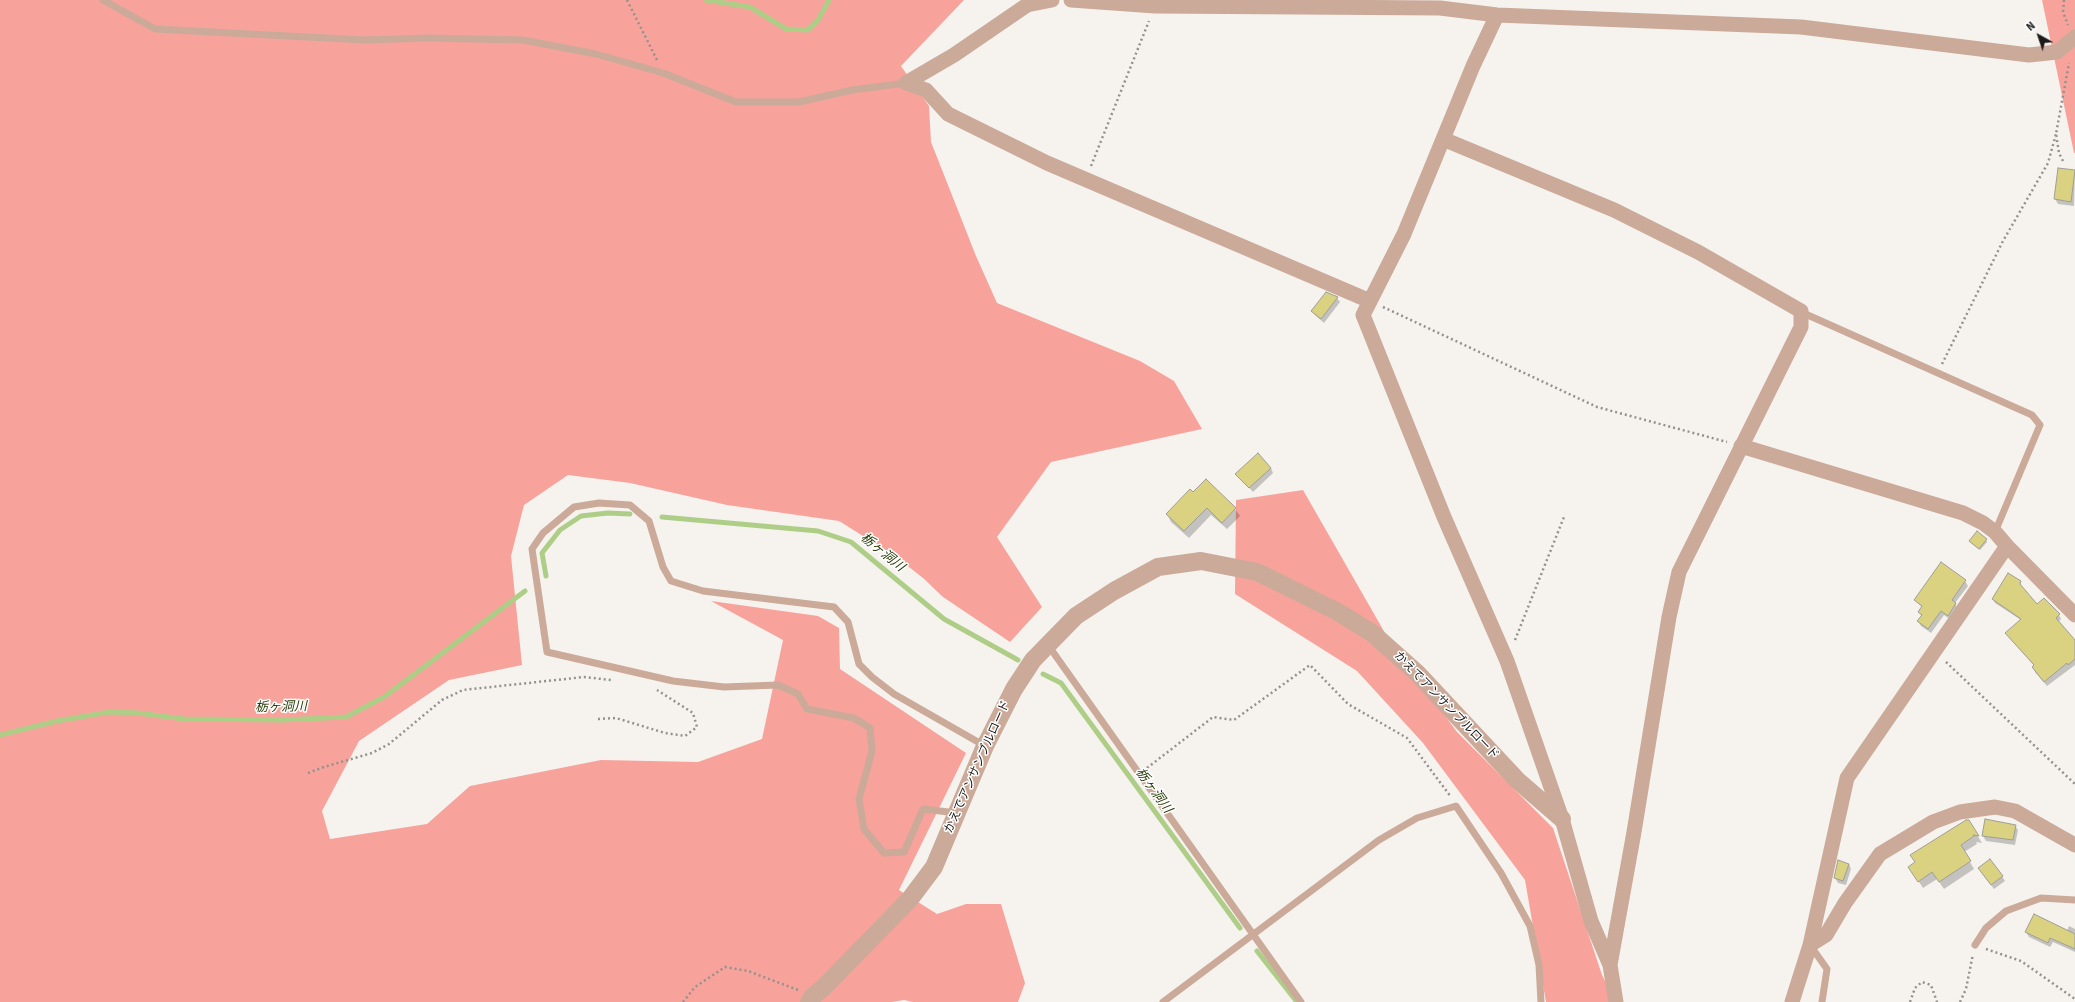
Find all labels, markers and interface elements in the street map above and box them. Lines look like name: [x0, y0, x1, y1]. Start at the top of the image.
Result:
north arrow: [2019, 16, 2059, 56]
text: N: [2023, 18, 2039, 35]
water label: 栃ヶ洞川: [857, 531, 907, 575]
street label: かえでアンサンブルロード: [1391, 649, 1501, 763]
street label: かえでアンサンブルロード: [942, 698, 1014, 836]
water label: 栃ヶ洞川: [255, 700, 307, 716]
water label: 栃ヶ洞川: [1131, 765, 1175, 817]

